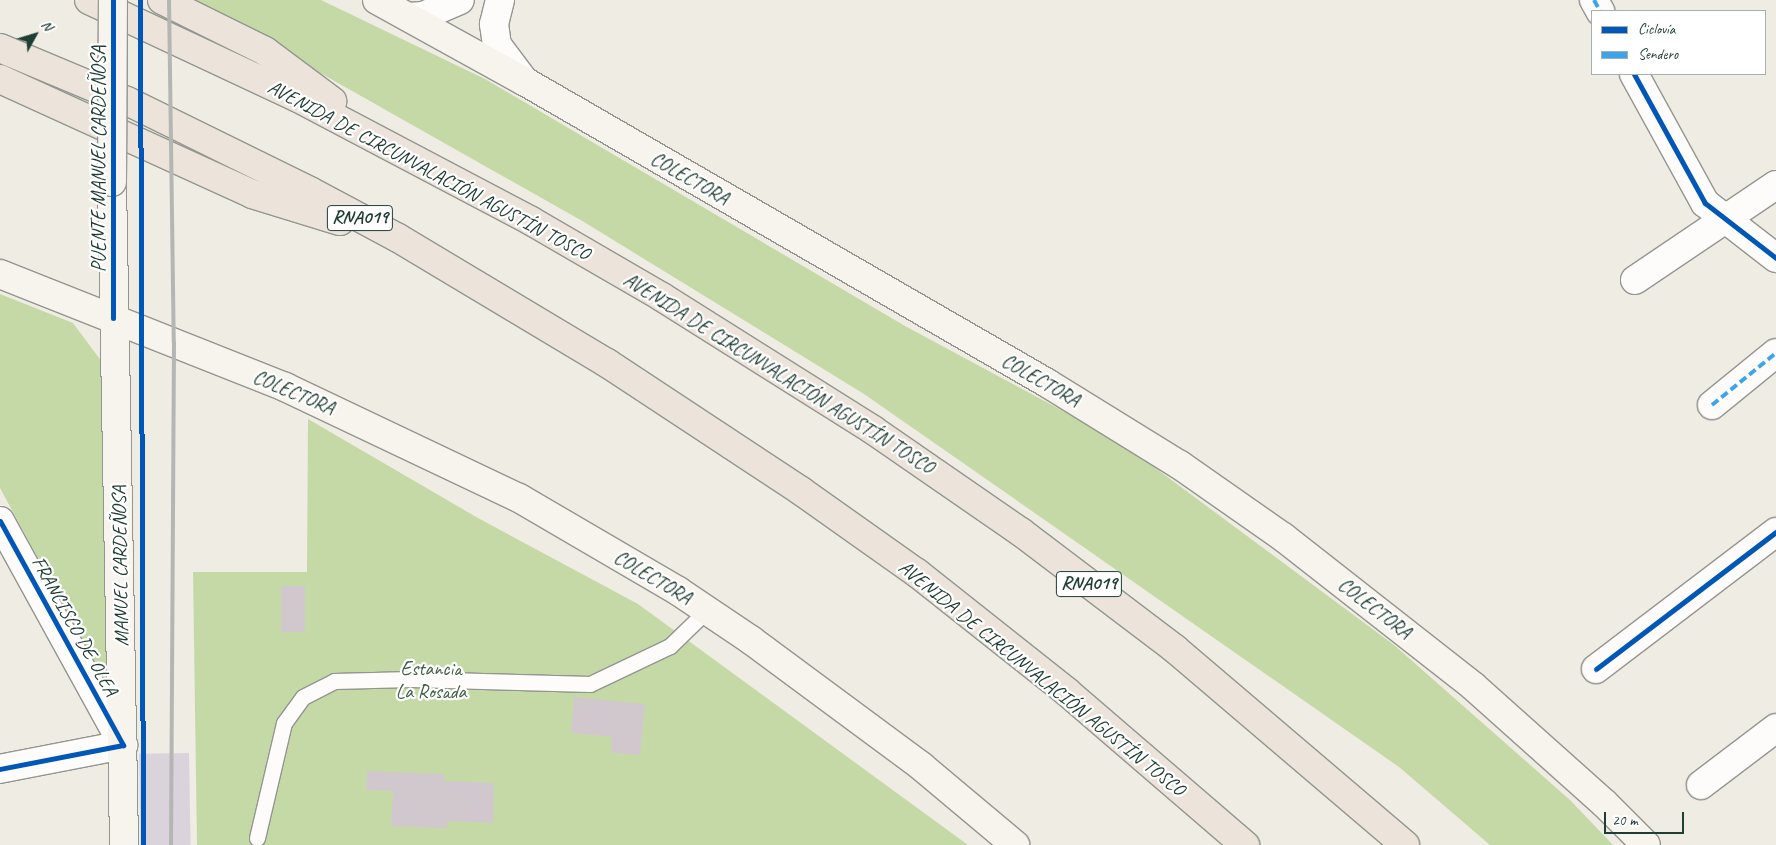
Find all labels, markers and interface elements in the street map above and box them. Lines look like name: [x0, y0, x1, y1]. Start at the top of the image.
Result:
north arrow: [10, 10, 60, 60]
legend: [1591, 10, 1766, 75]
text: N: [38, 17, 56, 34]
text: Ciclovía: [1638, 20, 1675, 39]
text: Sendero: [1638, 45, 1678, 64]
street label: PUENTE MANUEL CARDEÑOSA: [86, 46, 110, 272]
street label: AVENIDA DE CIRCUNVALACIÓN AGUSTÍN TOSCO: [264, 75, 594, 265]
street label: COLECTORA: [647, 146, 733, 210]
road number: RNA019: [326, 202, 394, 234]
street label: AVENIDA DE CIRCUNVALACIÓN AGUSTÍN TOSCO: [619, 267, 939, 479]
street label: COLECTORA: [998, 348, 1084, 412]
street label: COLECTORA: [250, 364, 338, 420]
street label: MANUEL CARDEÑOSA: [107, 485, 133, 647]
street label: COLECTORA: [610, 545, 696, 609]
street label: FRANCISCO DE OLEA: [27, 552, 123, 700]
street label: AVENIDA DE CIRCUNVALACIÓN AGUSTÍN TOSCO: [894, 555, 1190, 801]
road number: RNA019: [1055, 568, 1123, 600]
street label: COLECTORA: [1334, 572, 1416, 644]
park label: Estancia La Rosada: [396, 656, 466, 703]
scale bar: [1606, 802, 1686, 834]
text: 20 m: [1612, 811, 1638, 830]

